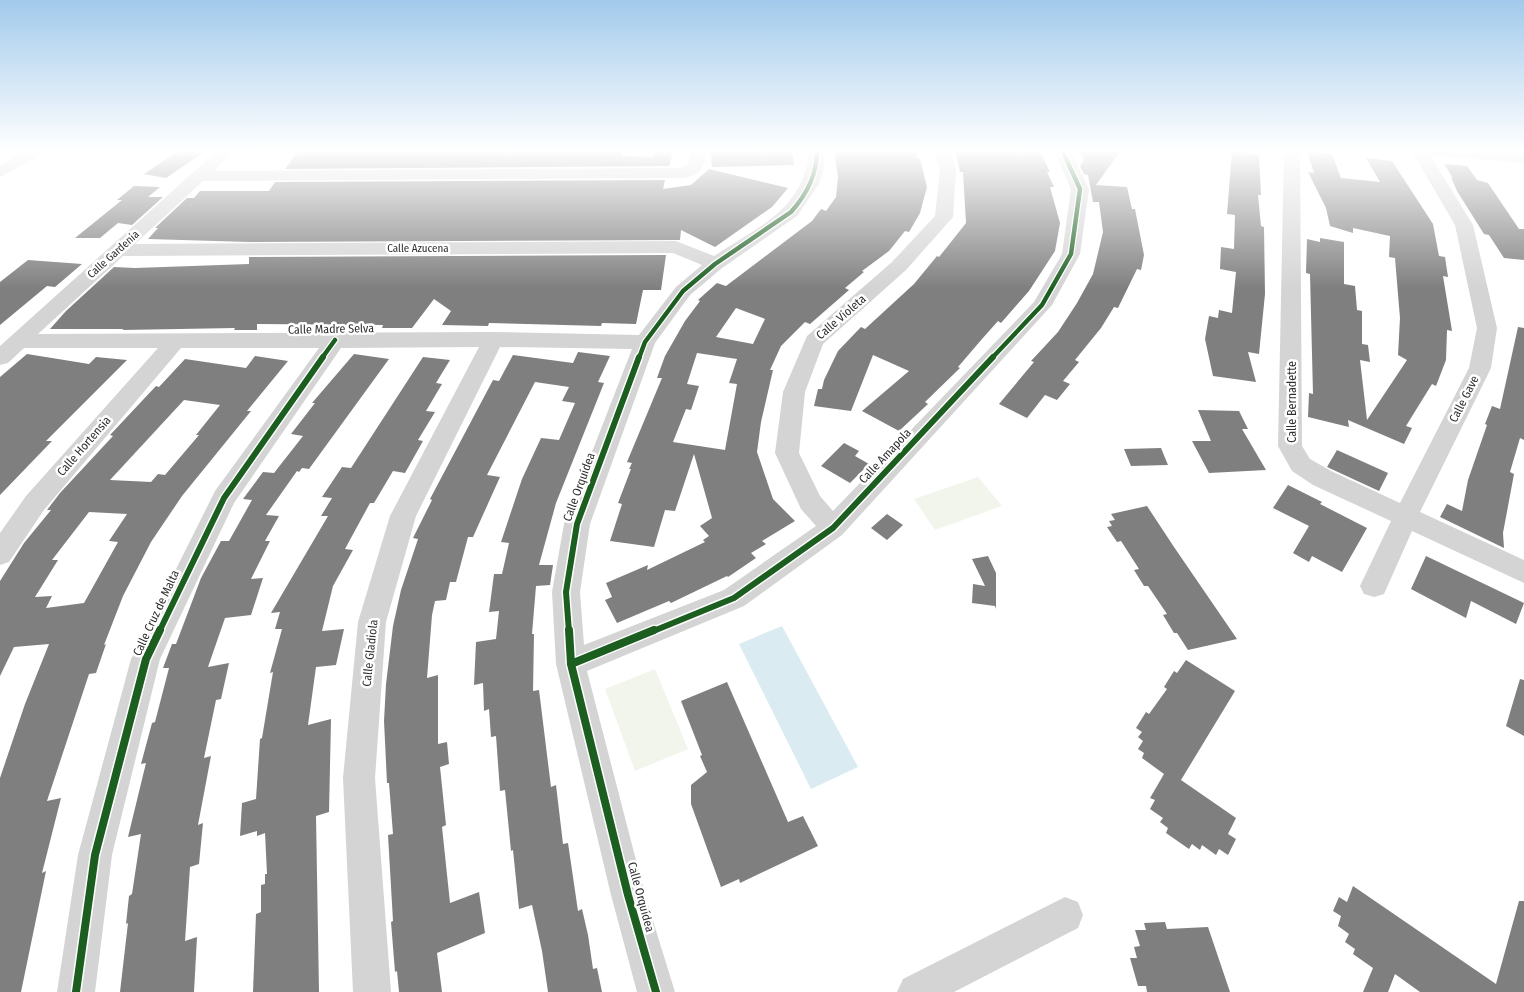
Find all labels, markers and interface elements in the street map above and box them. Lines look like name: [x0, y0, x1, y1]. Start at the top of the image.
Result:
street label: Calle Gardenia: [85, 228, 142, 281]
street label: Calle Azucena: [387, 242, 449, 255]
street label: Calle Violeta: [813, 292, 869, 342]
street label: Calle Madre Selva: [288, 321, 374, 337]
street label: Calle Bernadette: [1285, 361, 1299, 443]
street label: Calle Gave: [1446, 373, 1482, 425]
street label: Calle Hortensia: [54, 413, 114, 479]
street label: Calle Amapola: [856, 426, 914, 486]
street label: Calle Orquídea: [560, 451, 598, 523]
street label: Calle Cruz de Malta: [130, 568, 182, 658]
street label: Calle Gladiola: [360, 619, 380, 687]
street label: Calle Orquídea: [625, 860, 657, 934]

